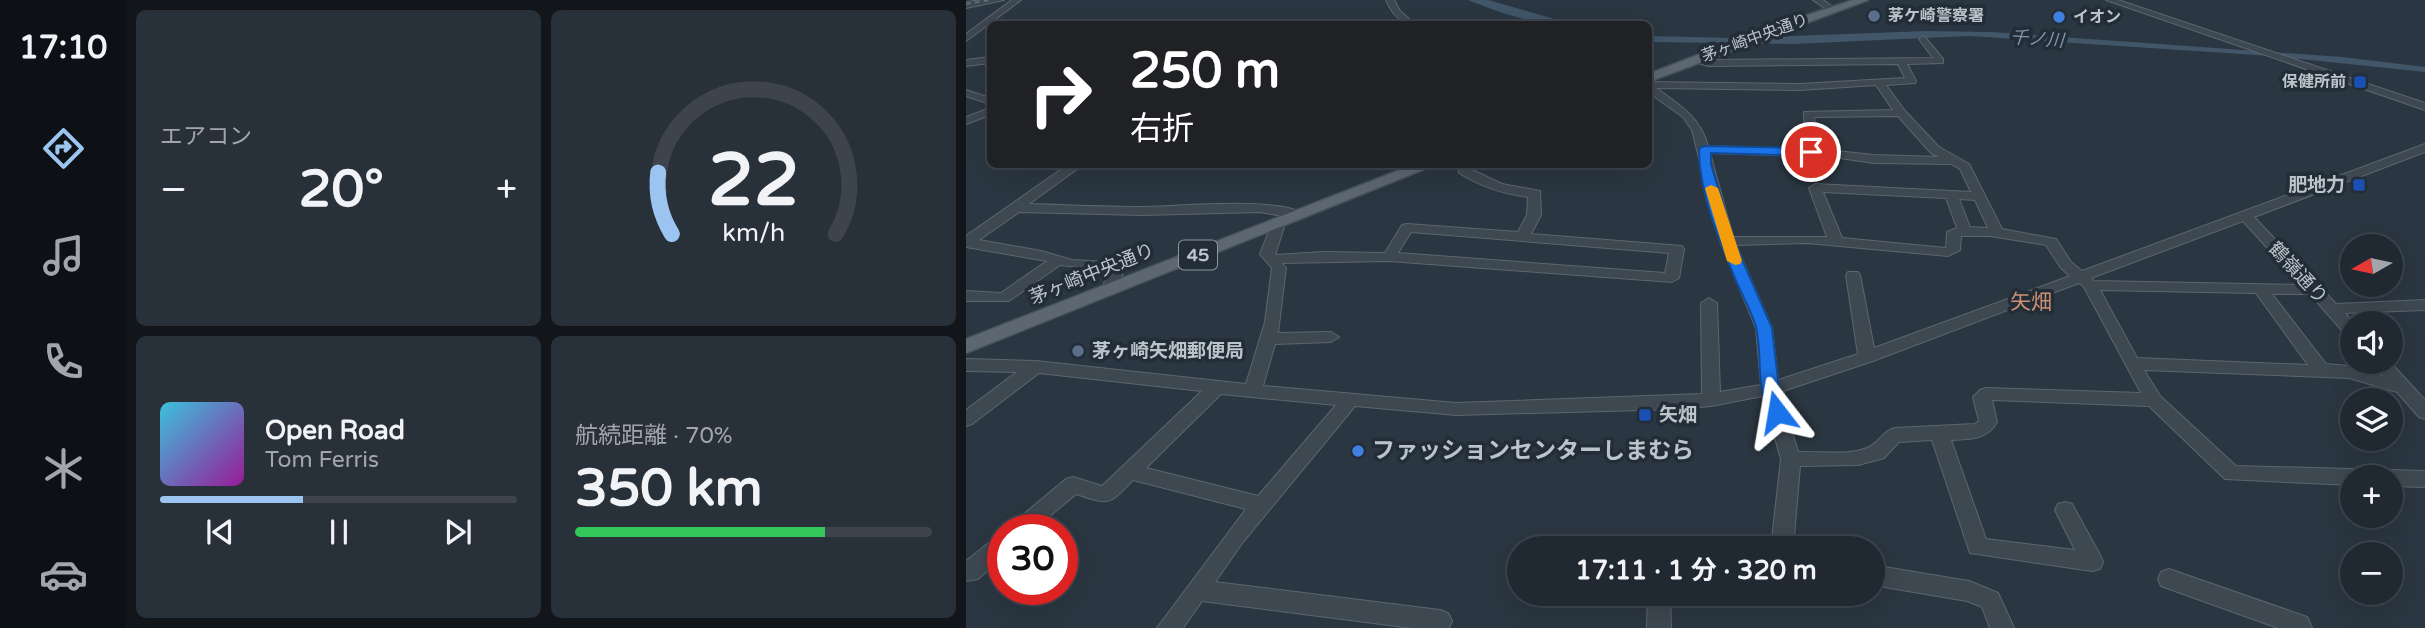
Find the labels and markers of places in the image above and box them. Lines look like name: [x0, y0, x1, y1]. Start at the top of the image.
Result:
place label: 茅ケ崎警察署: [1888, 6, 1984, 26]
place label: イオン: [2073, 7, 2121, 27]
marker: 茅ケ崎警察署: [1866, 8, 1882, 24]
marker: イオン: [2051, 9, 2067, 25]
place label: 保健所前: [2282, 72, 2346, 92]
marker: 保健所前: [2352, 74, 2368, 90]
pin: [1781, 122, 1841, 182]
place label: 肥地力: [2288, 174, 2345, 196]
marker: 肥地力: [2351, 177, 2367, 193]
place label: 茅ヶ崎矢畑郵便局: [1092, 340, 1244, 362]
marker: 茅ヶ崎矢畑郵便局: [1070, 343, 1086, 359]
place label: 矢畑: [1659, 404, 1697, 426]
marker: 矢畑: [1637, 407, 1653, 423]
place label: ファッションセンターしまむら: [1372, 437, 1694, 465]
marker: ファッションセンターしまむら: [1350, 443, 1366, 459]

